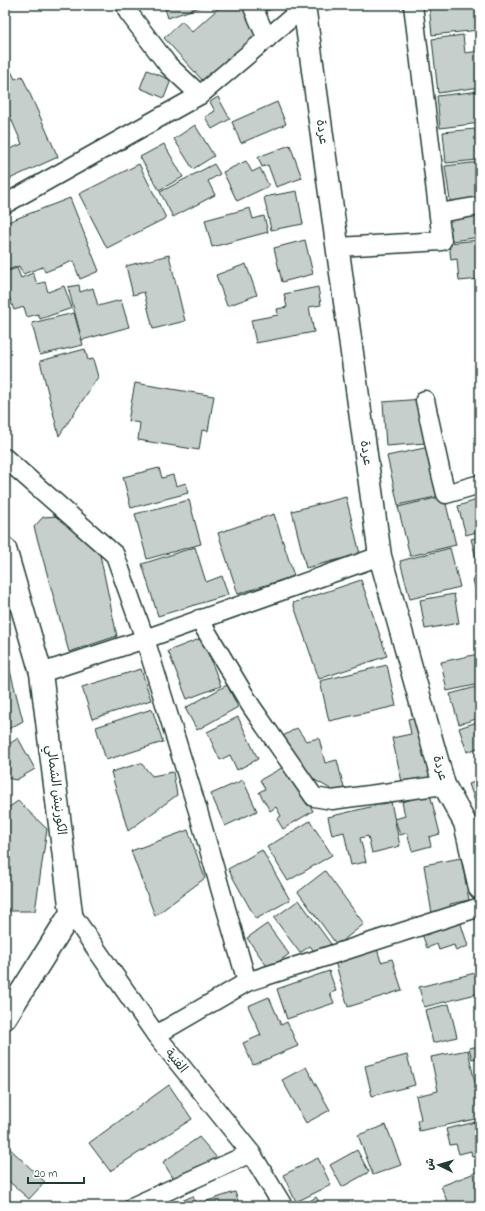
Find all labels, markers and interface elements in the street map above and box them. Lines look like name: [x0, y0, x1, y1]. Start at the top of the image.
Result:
street label: عردة: [311, 118, 333, 146]
street label: عردة: [355, 439, 377, 467]
street label: الكورنيش الشمالي: [40, 744, 71, 836]
street label: عردة: [427, 753, 453, 783]
street label: الفنية: [160, 1044, 192, 1078]
north arrow: [419, 1145, 459, 1185]
text: ش: [422, 1157, 439, 1171]
scale bar: [28, 1159, 84, 1185]
text: 20 m: [34, 1165, 57, 1183]

